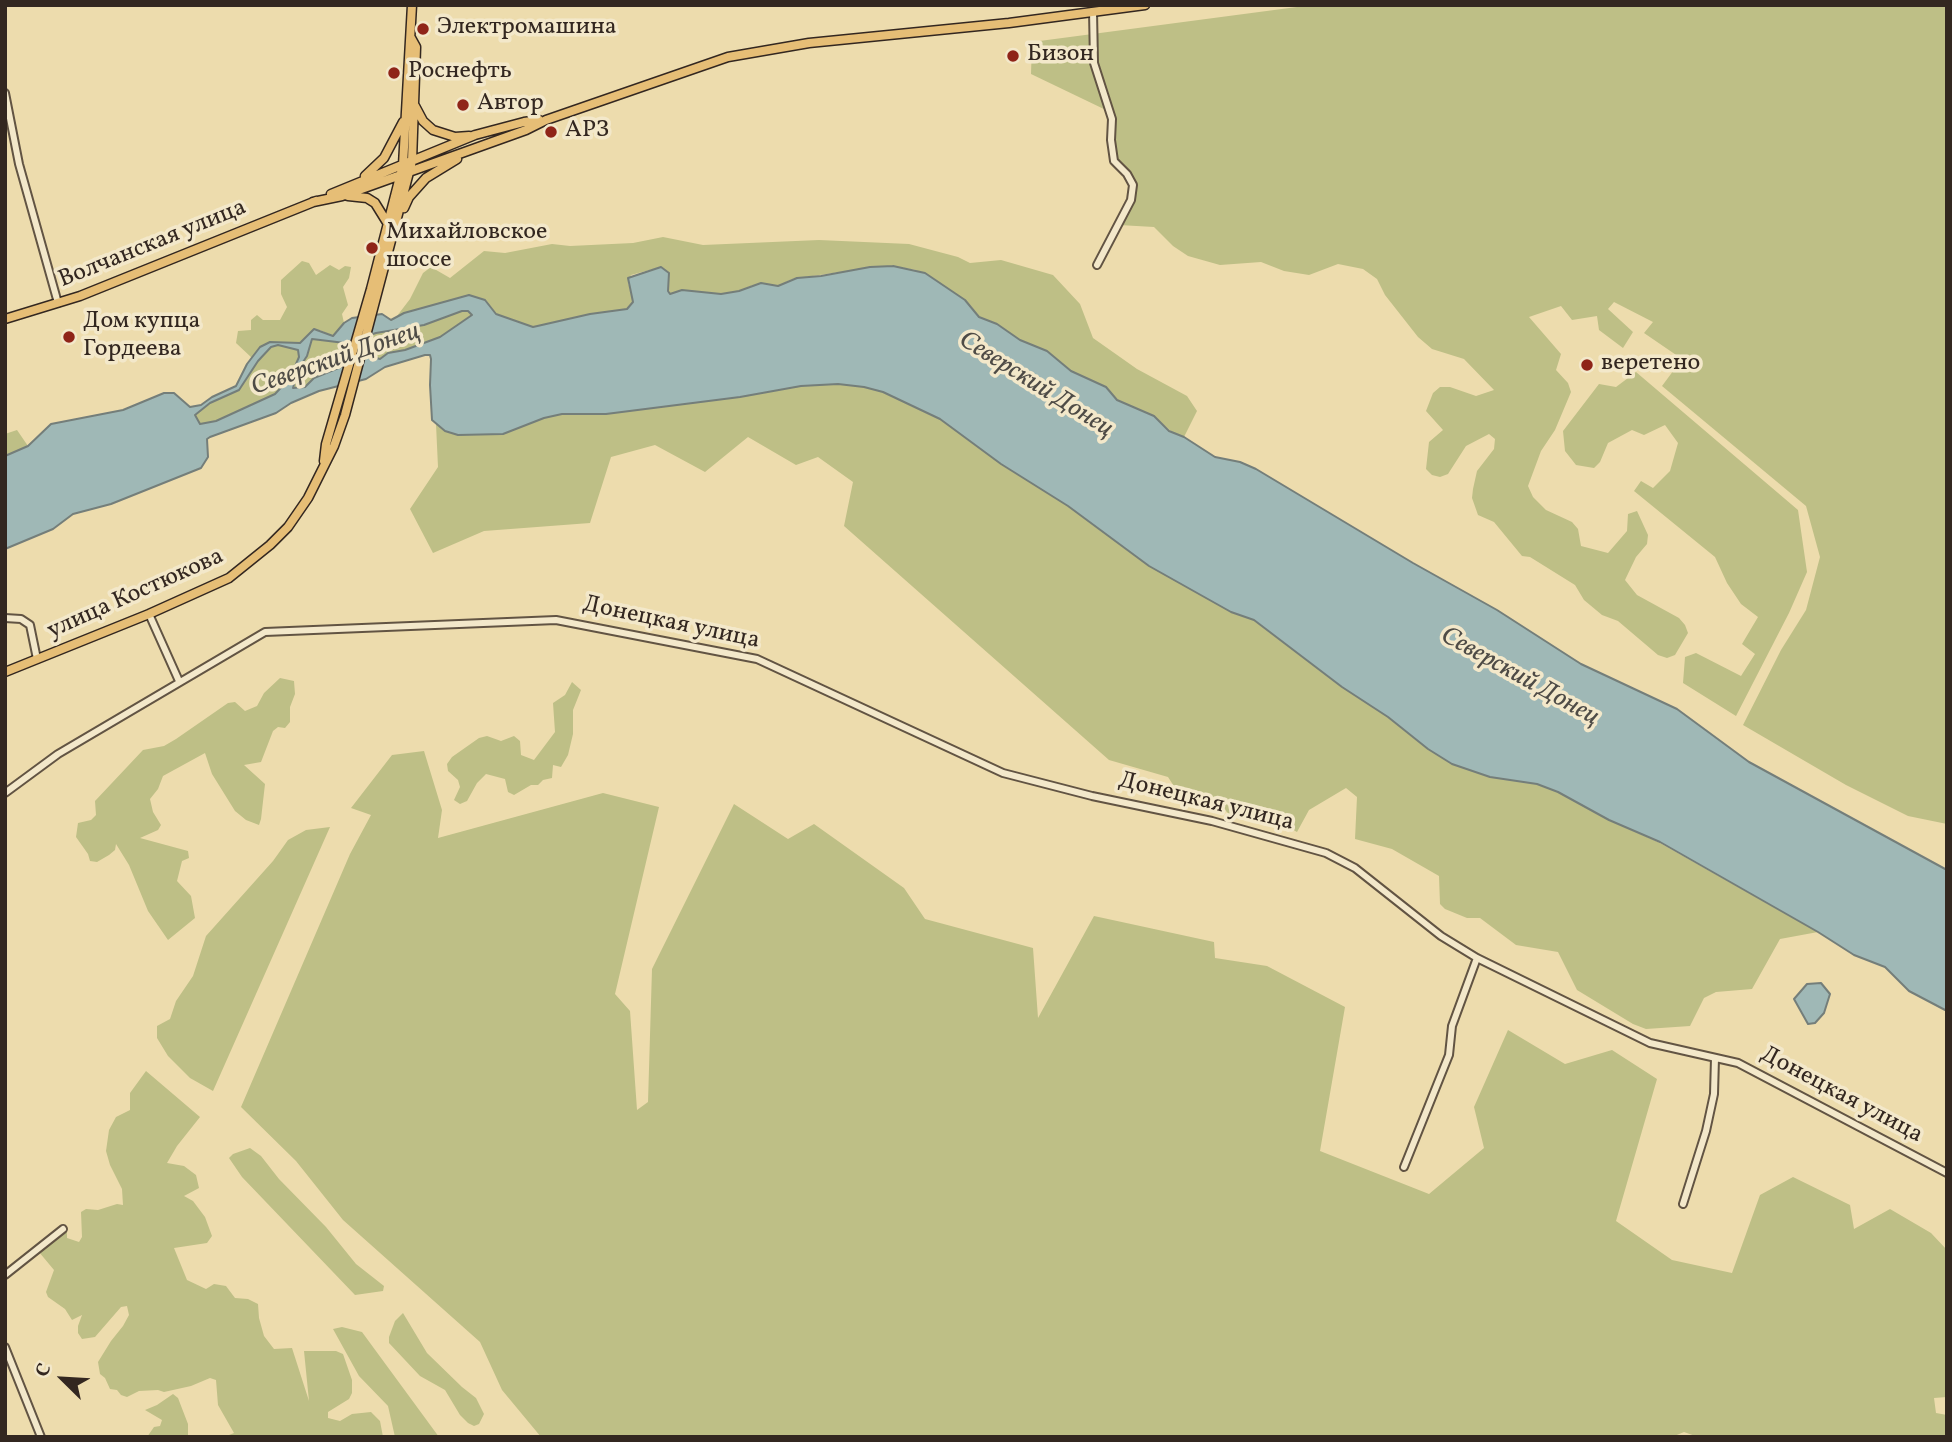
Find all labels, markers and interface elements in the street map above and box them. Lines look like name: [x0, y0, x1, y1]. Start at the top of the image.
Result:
place label: Электромашина: [437, 15, 617, 43]
marker: Электромашина: [415, 21, 431, 37]
place label: Бизон: [1027, 42, 1094, 70]
marker: Бизон: [1005, 48, 1021, 64]
place label: Роснефть: [408, 59, 512, 87]
marker: Роснефть: [386, 65, 402, 81]
place label: Автор: [477, 91, 544, 119]
marker: Автор: [455, 97, 471, 113]
place label: АРЗ: [565, 118, 610, 146]
marker: АРЗ: [543, 124, 559, 140]
street label: Волчанская улица: [55, 194, 251, 296]
place label: Михайловское шоссе: [386, 220, 547, 276]
marker: Михайловское шоссе: [364, 240, 380, 256]
place label: Дом купца Гордеева: [83, 309, 201, 365]
water label: Северский Донец: [248, 318, 424, 404]
water label: Северский Донец: [952, 326, 1118, 446]
marker: Дом купца Гордеева: [61, 329, 77, 345]
place label: веретено: [1601, 351, 1700, 379]
marker: веретено: [1579, 357, 1595, 373]
street label: улица Костюкова: [43, 543, 229, 647]
street label: Донецкая улица: [580, 591, 762, 657]
water label: Северский Донец: [1434, 622, 1604, 734]
street label: Донецкая улица: [1115, 767, 1297, 839]
street label: Донецкая улица: [1755, 1041, 1927, 1151]
north arrow: [28, 1344, 98, 1414]
text: С: [29, 1360, 58, 1381]

